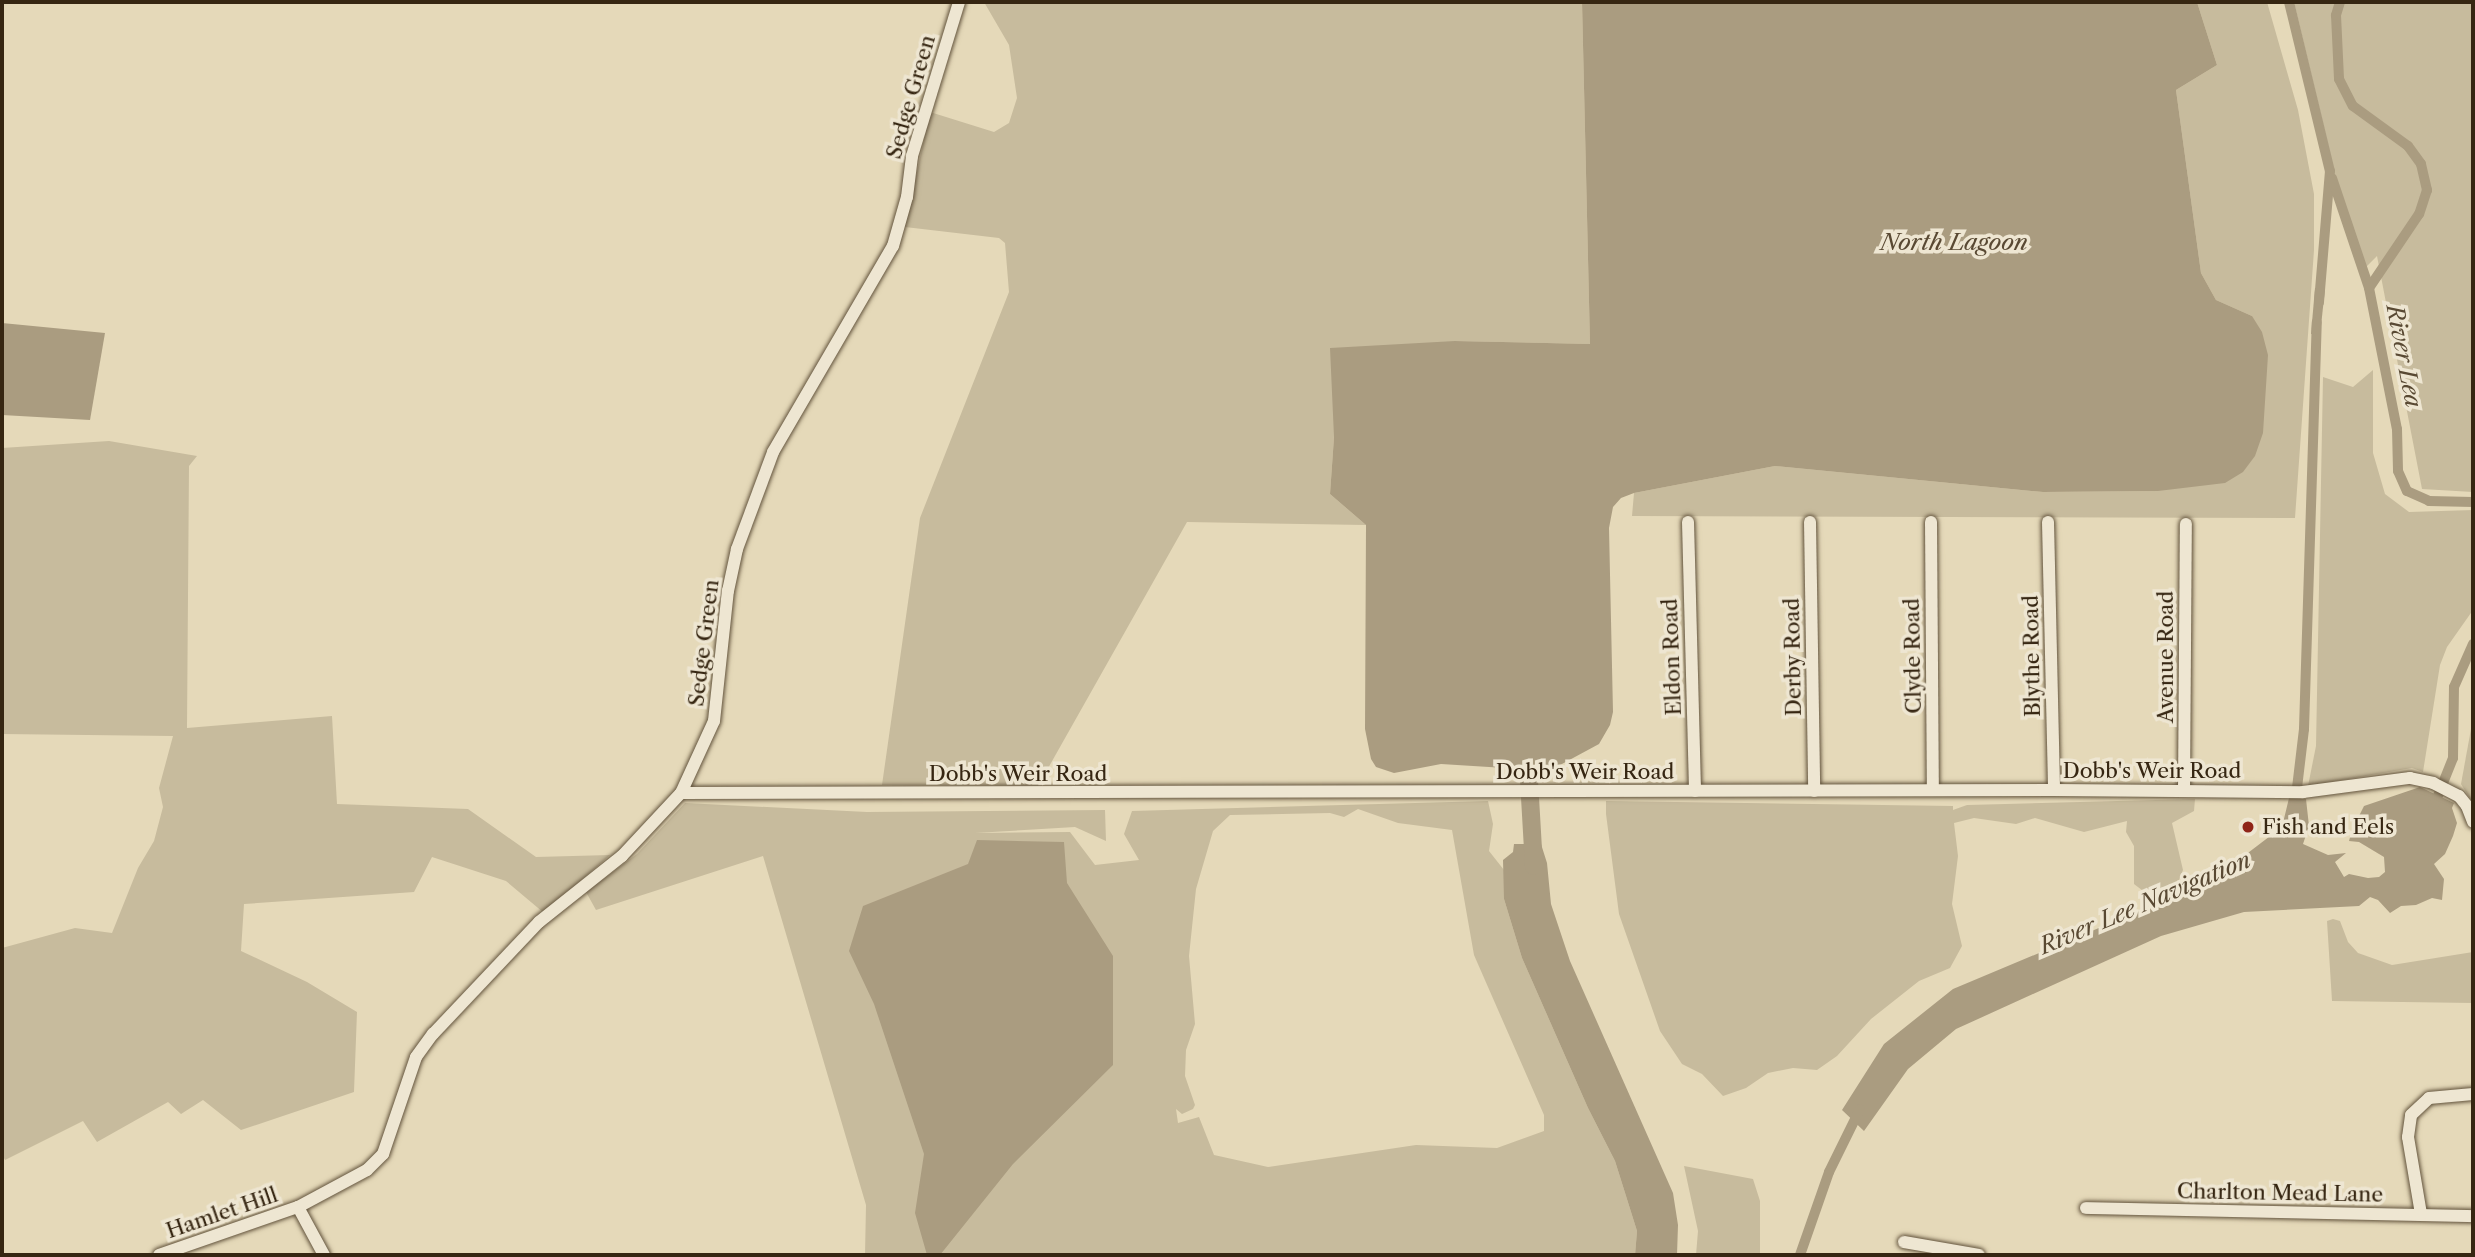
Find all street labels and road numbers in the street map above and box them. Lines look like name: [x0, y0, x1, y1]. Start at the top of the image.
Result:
street label: Sedge Green: [881, 32, 941, 162]
street label: Sedge Green: [684, 578, 724, 708]
street label: Avenue Road: [2153, 591, 2179, 723]
street label: Blythe Road: [2018, 595, 2046, 717]
street label: Derby Road: [1779, 597, 1807, 717]
street label: Eldon Road: [1657, 598, 1687, 716]
street label: Clyde Road: [1899, 598, 1927, 714]
street label: Dobb's Weir Road: [2062, 758, 2242, 784]
street label: Dobb's Weir Road: [1495, 759, 1675, 785]
street label: Dobb's Weir Road: [928, 761, 1108, 787]
street label: Charlton Mead Lane: [2177, 1179, 2383, 1207]
street label: Hamlet Hill: [163, 1182, 281, 1244]

